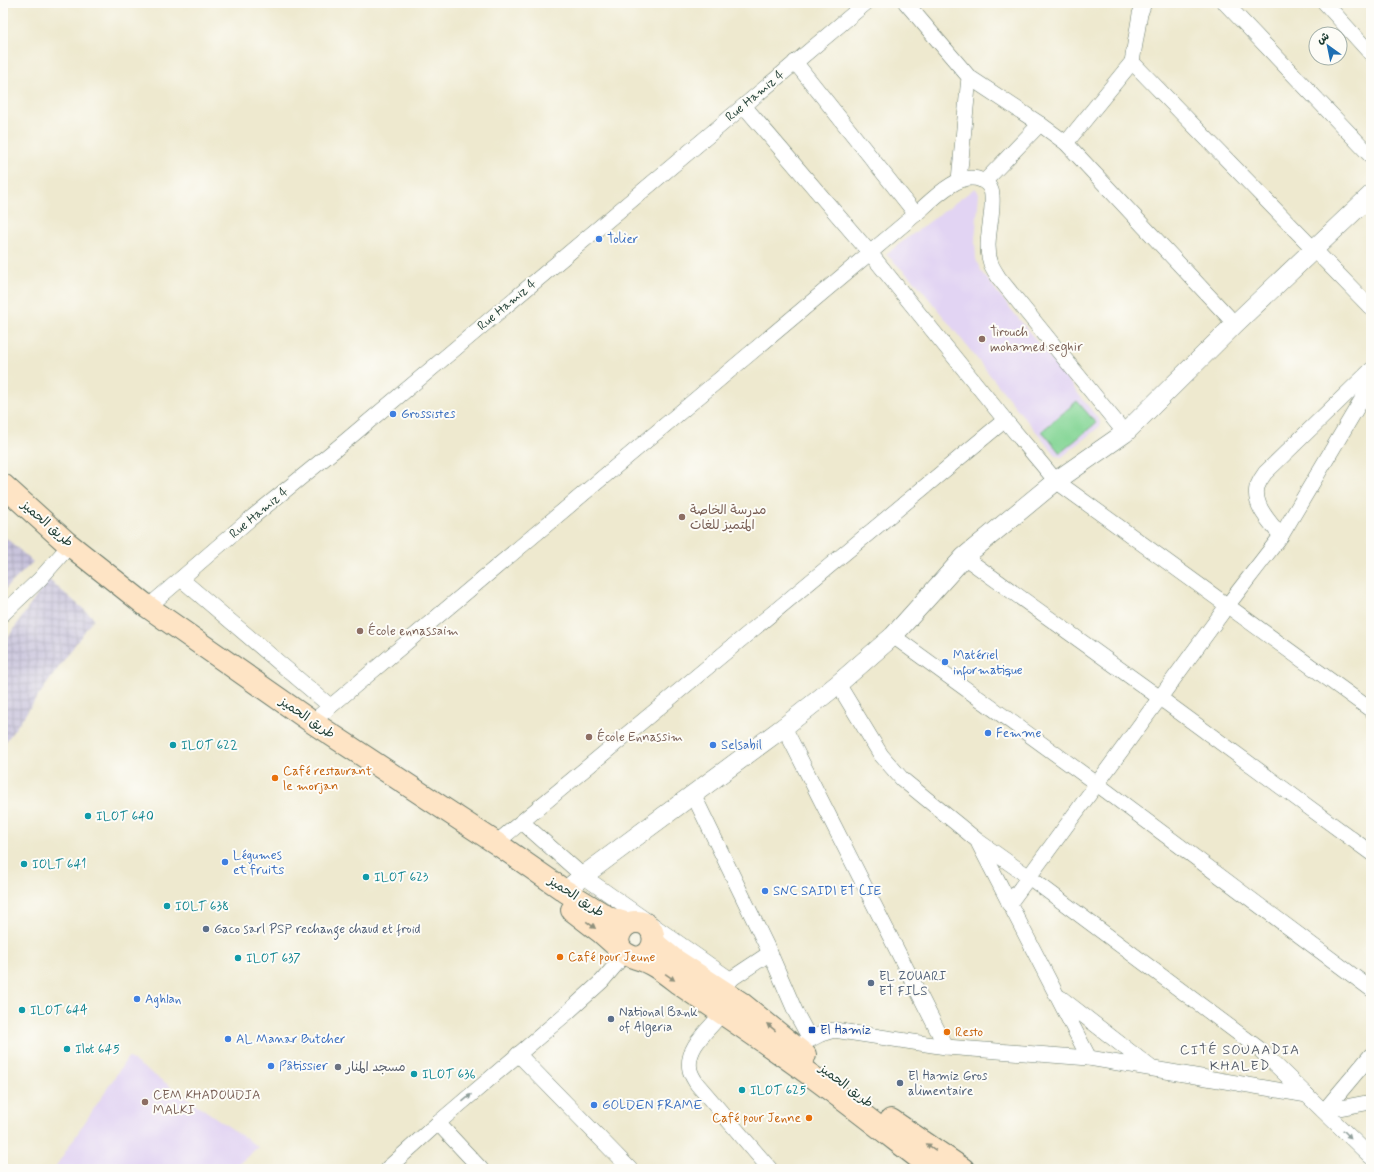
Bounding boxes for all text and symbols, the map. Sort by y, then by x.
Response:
north arrow [1308,26,1348,66]
text: ش [1314,29,1332,48]
street label: Rue Hamiz 4 [722,66,788,126]
place label: Tolier [607,231,639,248]
marker: Tolier [594,234,604,244]
street label: Rue Hamiz 4 [474,275,540,335]
place label: Tirouch mohamed seghir [990,324,1083,357]
marker: Tirouch mohamed seghir [977,334,987,344]
place label: Grossistes [401,406,456,423]
marker: Grossistes [388,409,398,419]
street label: Rue Hamiz 4 [226,483,292,543]
street label: طريق الحميز [17,496,77,551]
place label: مدرسة الخاصة المتميز للغات [690,502,767,534]
marker: مدرسة الخاصة المتميز للغات [677,512,687,522]
place label: École ennassaim [368,622,459,640]
marker: École ennassaim [355,626,365,636]
place label: Matériel informatique [953,647,1023,681]
marker: Matériel informatique [940,657,950,667]
street label: طريق الحميز [275,693,338,743]
place label: Femme [996,725,1041,742]
place label: École Ennassim [597,728,683,746]
marker: Femme [983,728,993,738]
marker: École Ennassim [584,732,594,742]
place label: ILOT 622 [181,737,238,754]
place label: Selsabil [721,737,762,754]
marker: ILOT 622 [168,740,178,750]
marker: Selsabil [708,740,718,750]
place label: Café restaurant le morjan [283,763,372,795]
marker: Café restaurant le morjan [270,773,280,783]
place label: ILOT 640 [96,808,154,825]
marker: ILOT 640 [83,811,93,821]
place label: Légumes et fruits [233,847,284,879]
place label: IOLT 641 [32,856,86,873]
marker: Légumes et fruits [220,857,230,867]
marker: IOLT 641 [19,859,29,869]
place label: ILOT 623 [374,869,429,886]
marker: ILOT 623 [361,872,371,882]
street label: طريق الحميز [544,872,607,921]
place label: SNC SAIDI ET CIE [773,883,882,900]
marker: SNC SAIDI ET CIE [760,886,770,896]
place label: IOLT 638 [175,898,229,915]
marker: IOLT 638 [162,901,172,911]
one-way arrow [585,920,596,929]
place label: Gaco sarl PSP rechange chaud et froid [214,921,421,940]
marker: Gaco sarl PSP rechange chaud et froid [201,924,211,934]
place label: Café pour Jeune [568,949,655,966]
place label: ILOT 637 [246,950,301,967]
marker: Café pour Jeune [555,952,565,962]
marker: ILOT 637 [233,953,243,963]
place label: EL ZOUARI ET FILS [879,968,947,1000]
one-way arrow [665,973,675,981]
marker: EL ZOUARI ET FILS [866,978,876,988]
place label: Aghlan [145,991,181,1008]
marker: Aghlan [132,994,142,1004]
place label: ILOT 644 [30,1002,88,1019]
place label: National Bank of Algeria [619,1004,698,1037]
marker: ILOT 644 [17,1005,27,1015]
marker: National Bank of Algeria [606,1014,616,1024]
place label: El Hamiz [820,1022,872,1039]
one-way arrow [766,1023,776,1031]
place label: Resto [955,1024,984,1041]
marker: El Hamiz [807,1025,817,1035]
marker: Resto [942,1027,952,1037]
place label: AL Manar Butcher [236,1031,346,1048]
marker: AL Manar Butcher [223,1034,233,1044]
place label: Ilot 645 [75,1041,120,1058]
district label: CITÉ SOUAADIA KHALED [1180,1041,1300,1075]
marker: Ilot 645 [62,1044,72,1054]
place label: Pâtissier [279,1058,329,1075]
place label: مسجد المنار [345,1059,406,1076]
street label: طريق الحميز [815,1059,877,1112]
marker: Pâtissier [266,1061,276,1071]
marker: مسجد المنار [333,1062,343,1072]
place label: ILOT 636 [422,1066,476,1083]
place label: El Hamiz Gros alimentaire [908,1068,988,1100]
marker: ILOT 636 [409,1069,419,1079]
marker: El Hamiz Gros alimentaire [895,1078,905,1088]
place label: ILOT 625 [750,1082,806,1099]
marker: ILOT 625 [737,1085,747,1095]
place label: CEM KHADOUDJA MALKI [153,1087,260,1119]
one-way arrow [462,1093,473,1102]
marker: CEM KHADOUDJA MALKI [140,1097,150,1107]
place label: GOLDEN FRAME [602,1097,702,1114]
marker: GOLDEN FRAME [589,1100,599,1110]
place label: Café pour Jenne [712,1110,801,1127]
marker: Café pour Jenne [804,1113,814,1123]
one-way arrow [1342,1129,1352,1139]
one-way arrow [926,1143,936,1151]

